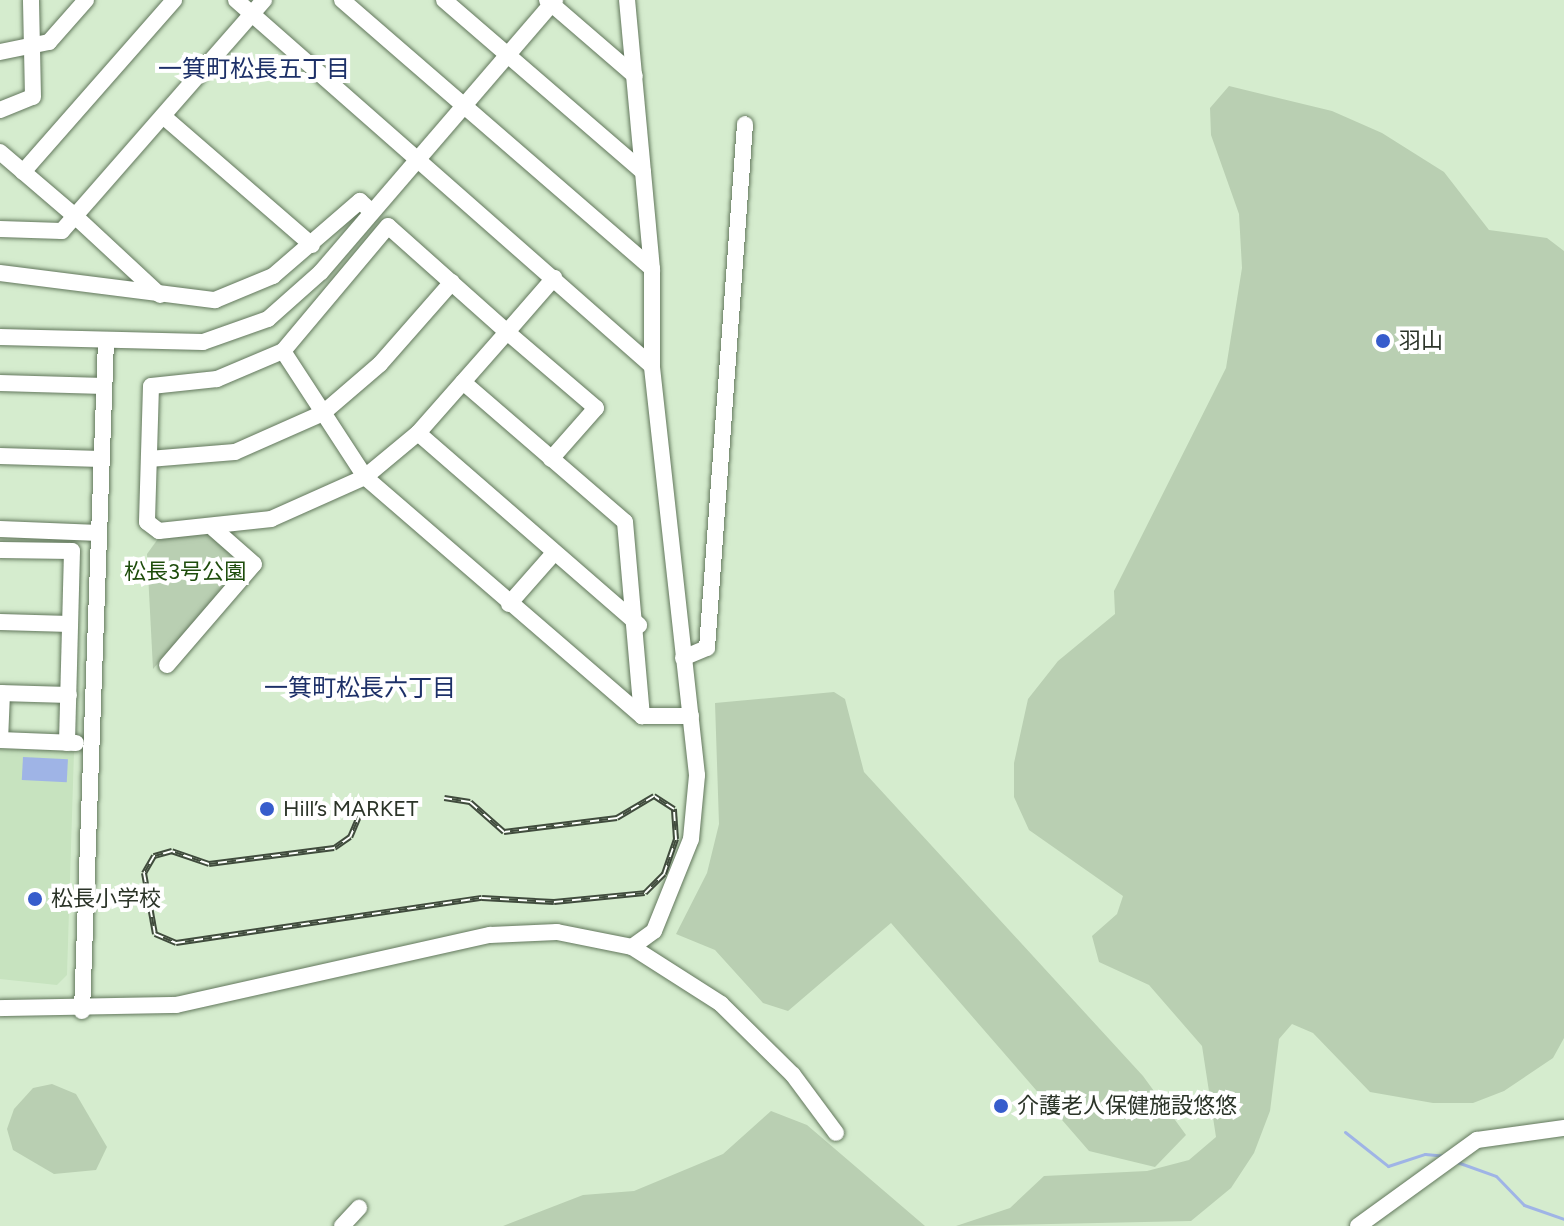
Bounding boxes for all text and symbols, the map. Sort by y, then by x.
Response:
district label: 一箕町松長五丁目 [158,55,350,83]
place label: 羽山 [1399,328,1443,354]
marker: 羽山 [1374,332,1392,350]
park label: 松長3号公園 [124,559,246,585]
district label: 一箕町松長六丁目 [264,674,456,702]
place label: Hill’s MARKET [283,796,418,822]
marker: Hill’s MARKET [258,800,276,818]
place label: 松長小学校 [51,886,161,912]
marker: 松長小学校 [26,890,44,908]
place label: 介護老人保健施設悠悠 [1017,1093,1237,1119]
marker: 介護老人保健施設悠悠 [992,1097,1010,1115]

